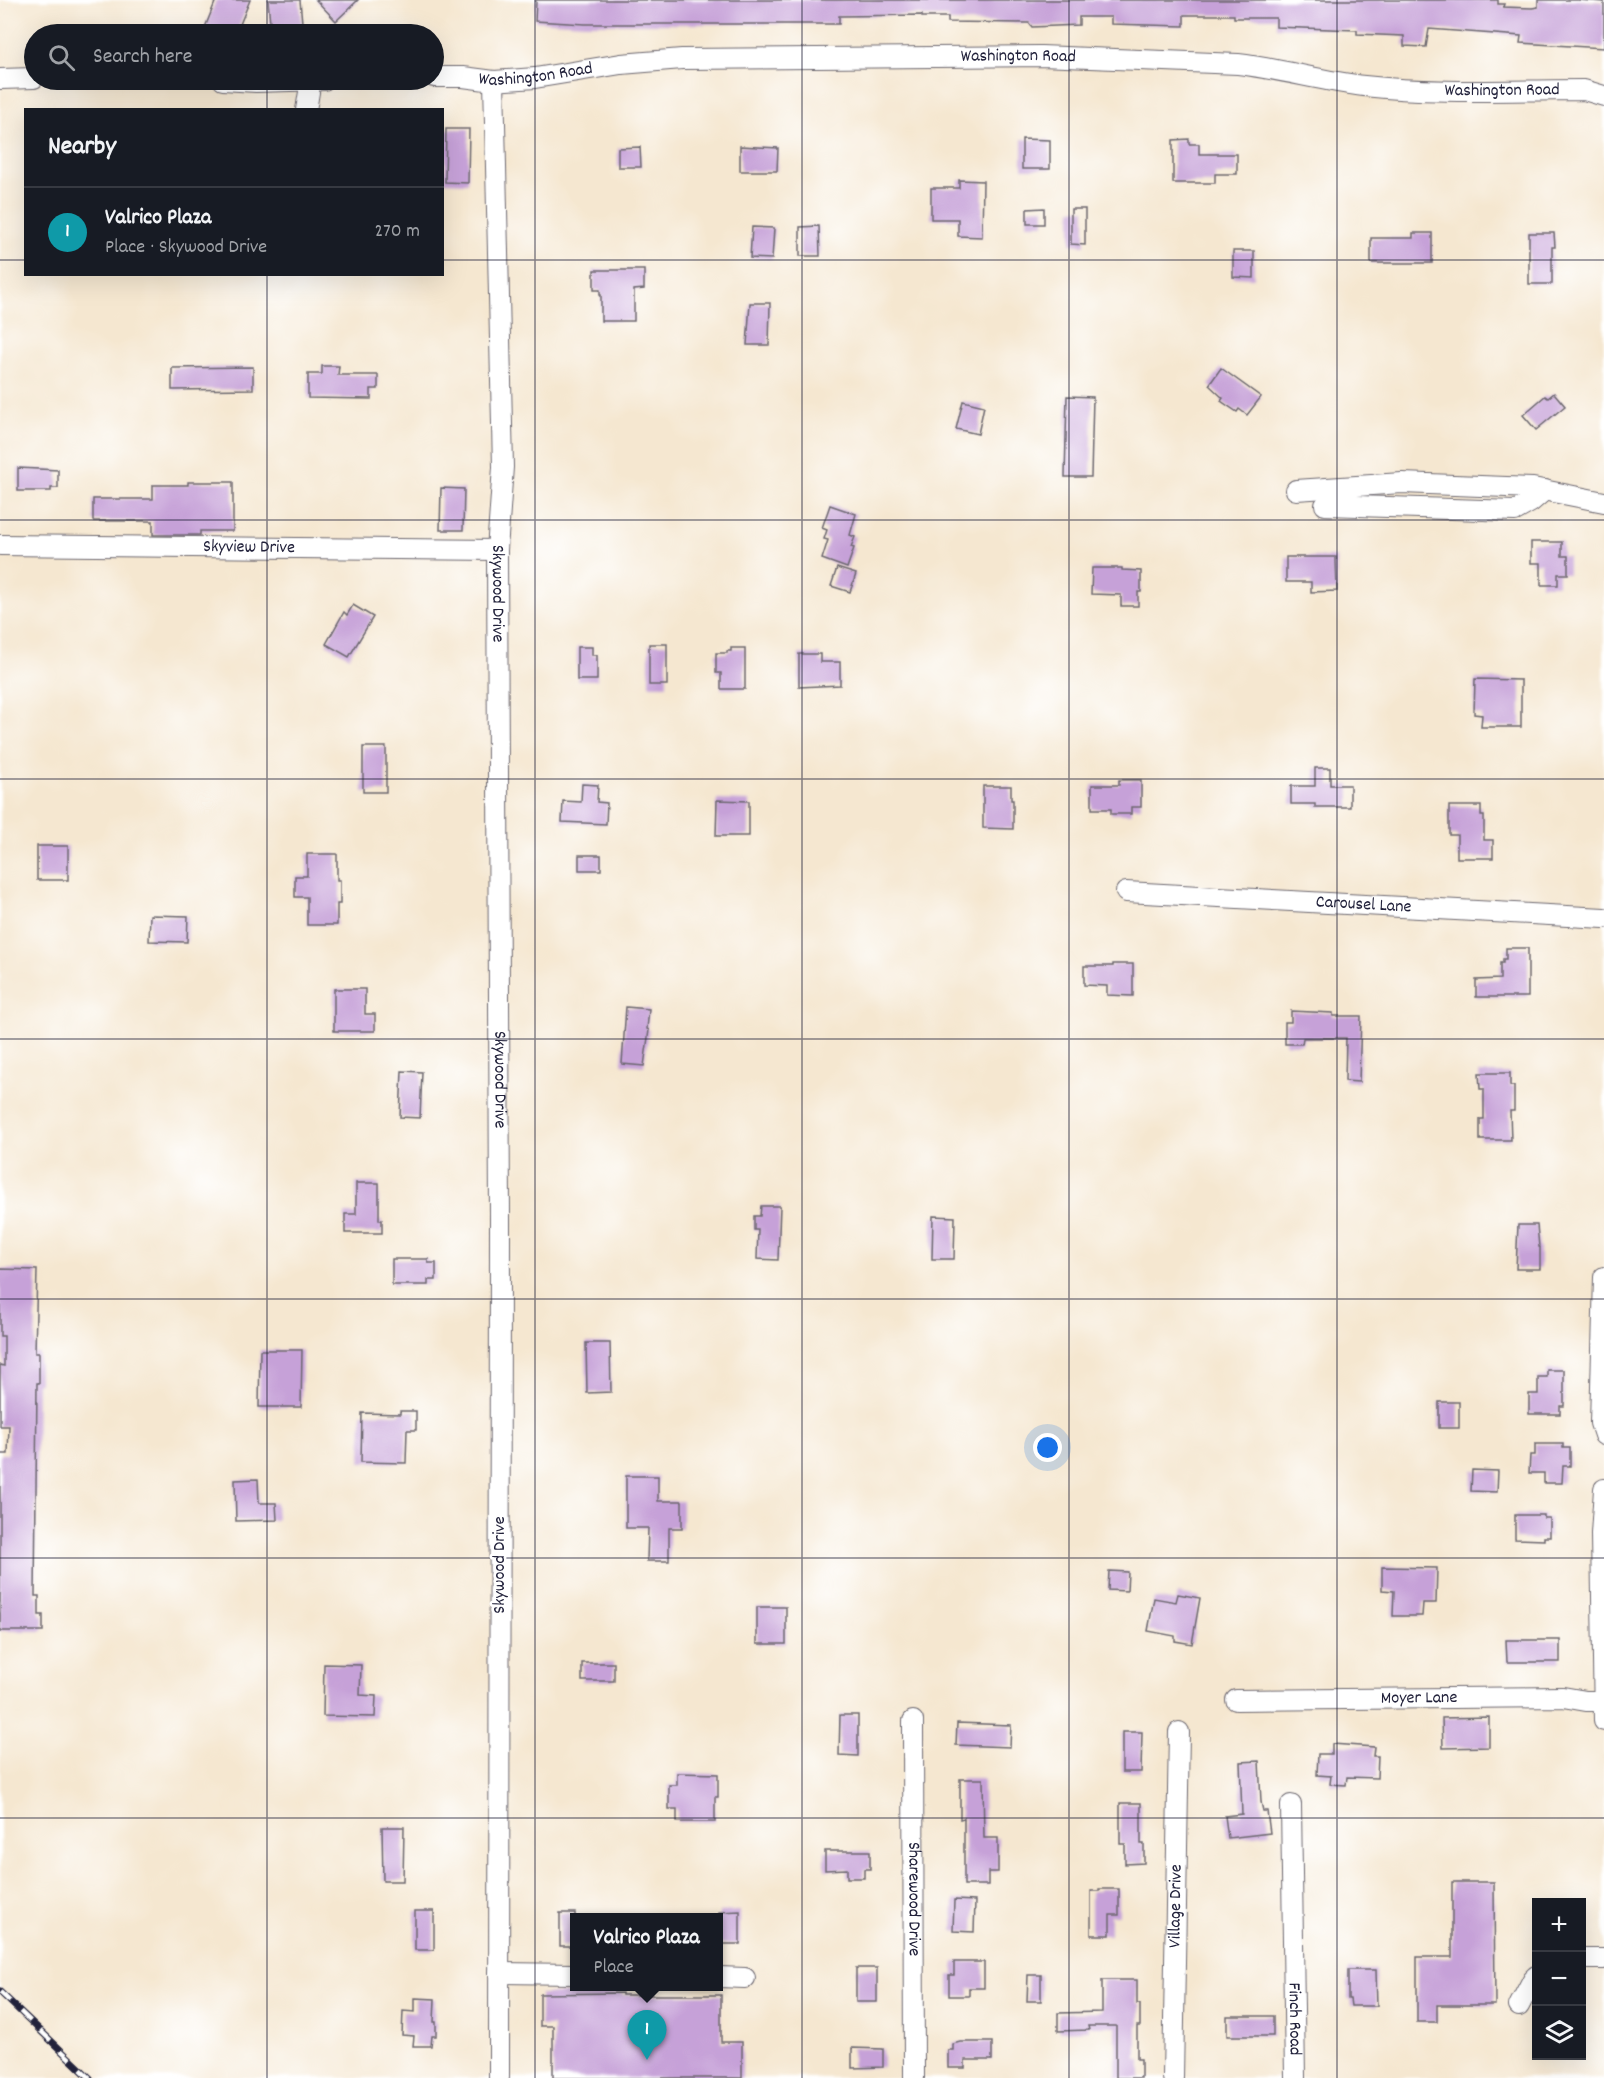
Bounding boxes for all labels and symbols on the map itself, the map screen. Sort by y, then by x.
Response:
street label: Washington Road [961,43,1076,70]
street label: Washington Road [477,56,594,94]
street label: Washington Road [1444,78,1560,104]
street label: Skyview Drive [203,535,295,560]
street label: Skywood Drive [484,544,510,643]
street label: Carousel Lane [1315,890,1412,920]
street label: Skywood Drive [487,1031,512,1129]
your location [1033,1433,1062,1462]
street label: Skywood Drive [488,1516,513,1614]
street label: Moyer Lane [1381,1685,1458,1711]
street label: Sharewood Drive [901,1842,926,1956]
street label: Village Drive [1163,1864,1189,1948]
street label: Finch Road [1281,1982,1307,2056]
pin: 1 [628,2010,666,2060]

